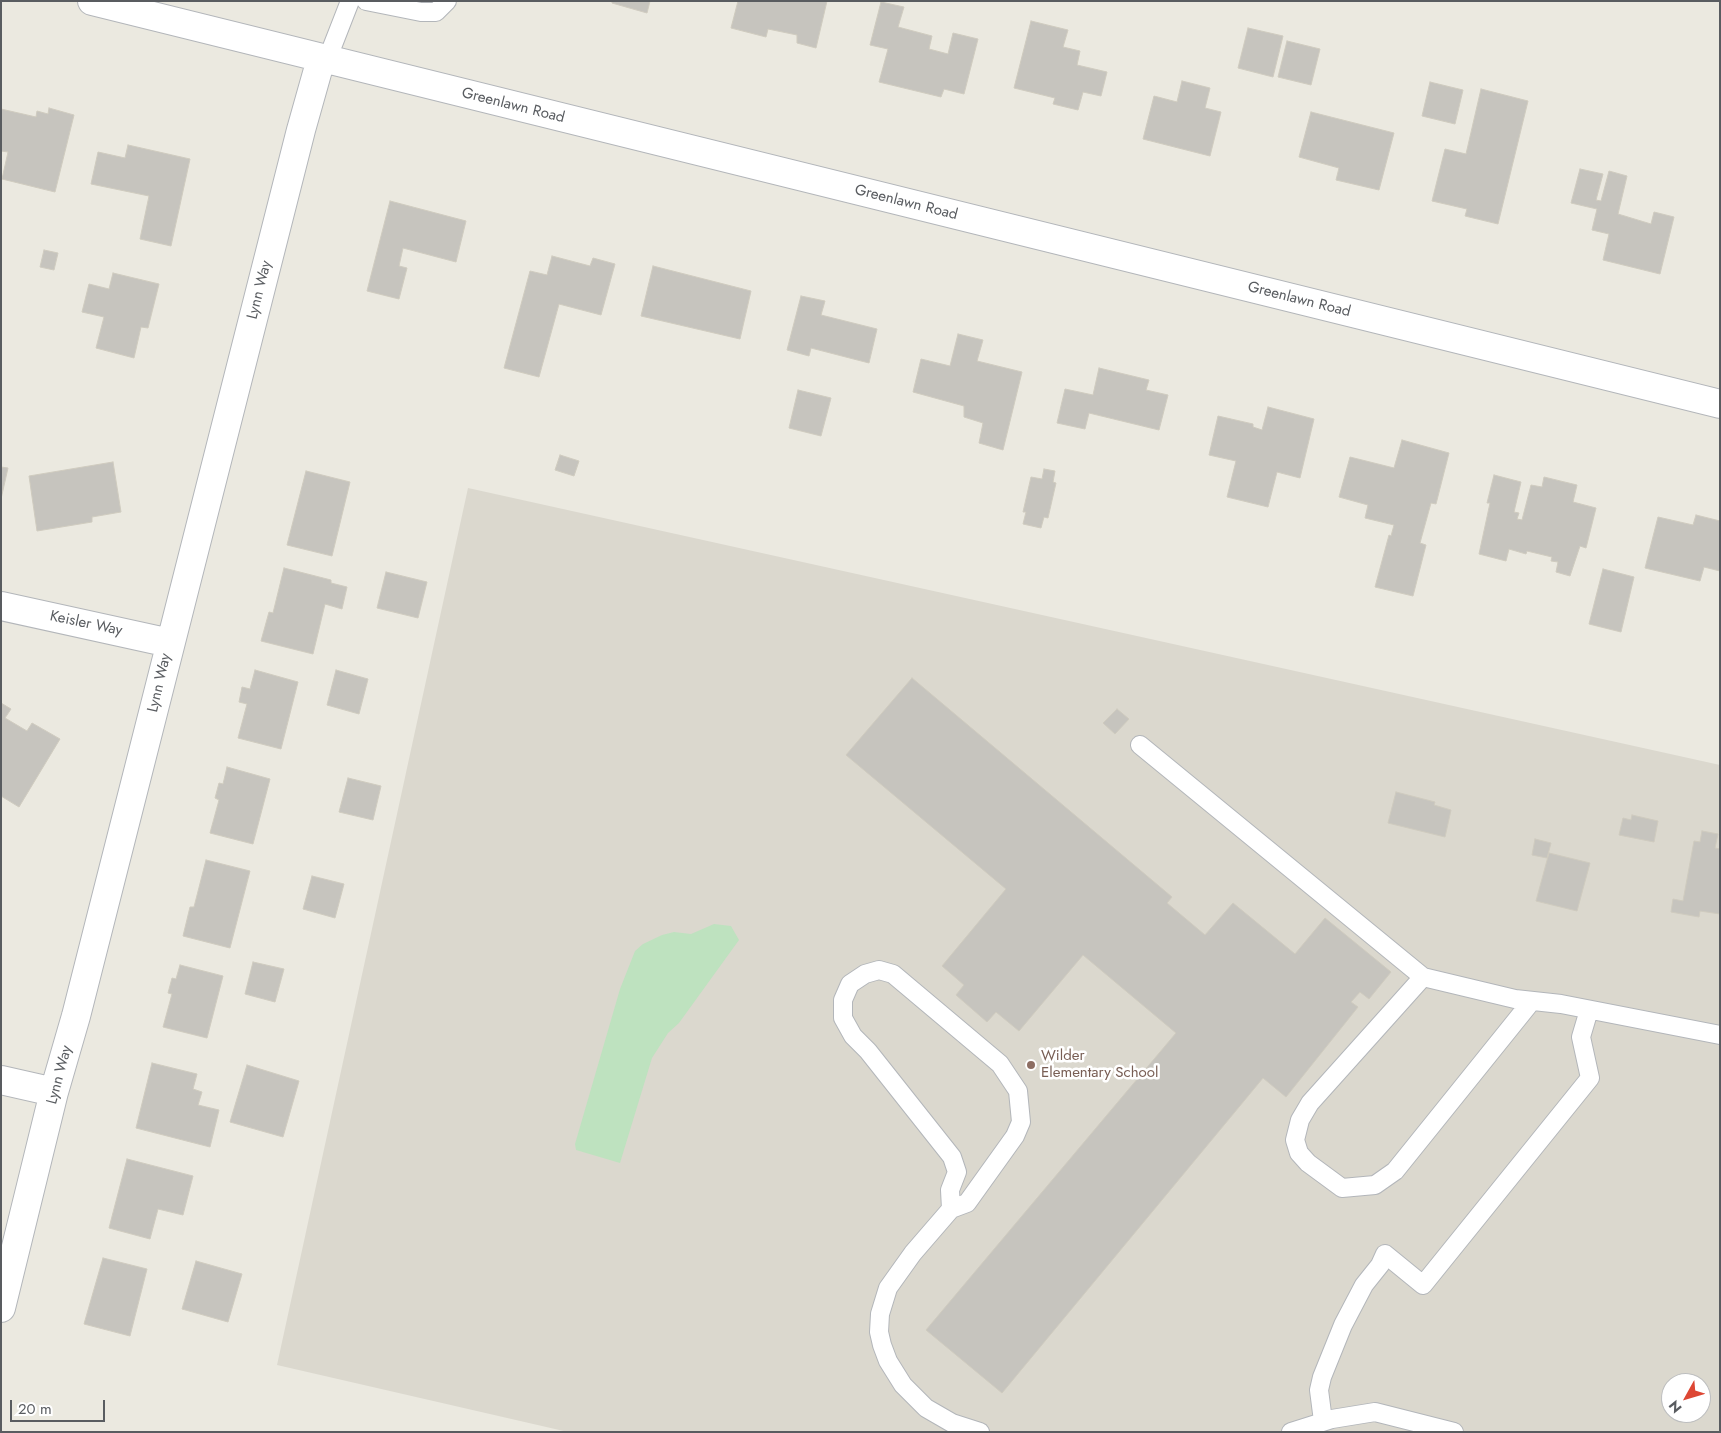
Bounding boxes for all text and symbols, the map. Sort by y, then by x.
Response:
street label: Greenlawn Road [460,85,566,127]
street label: Greenlawn Road [853,182,959,224]
street label: Lynn Way [244,259,276,321]
street label: Greenlawn Road [1246,279,1352,321]
street label: Keisler Way [48,608,124,640]
street label: Lynn Way [144,652,176,714]
street label: Lynn Way [44,1044,76,1106]
place label: Wilder Elementary School [1041,1047,1158,1082]
marker: Wilder Elementary School [1025,1059,1037,1071]
north arrow [1661,1373,1711,1423]
scale bar [12,1390,108,1422]
text: N [1664,1396,1686,1417]
text: 20 m [18,1398,52,1420]

